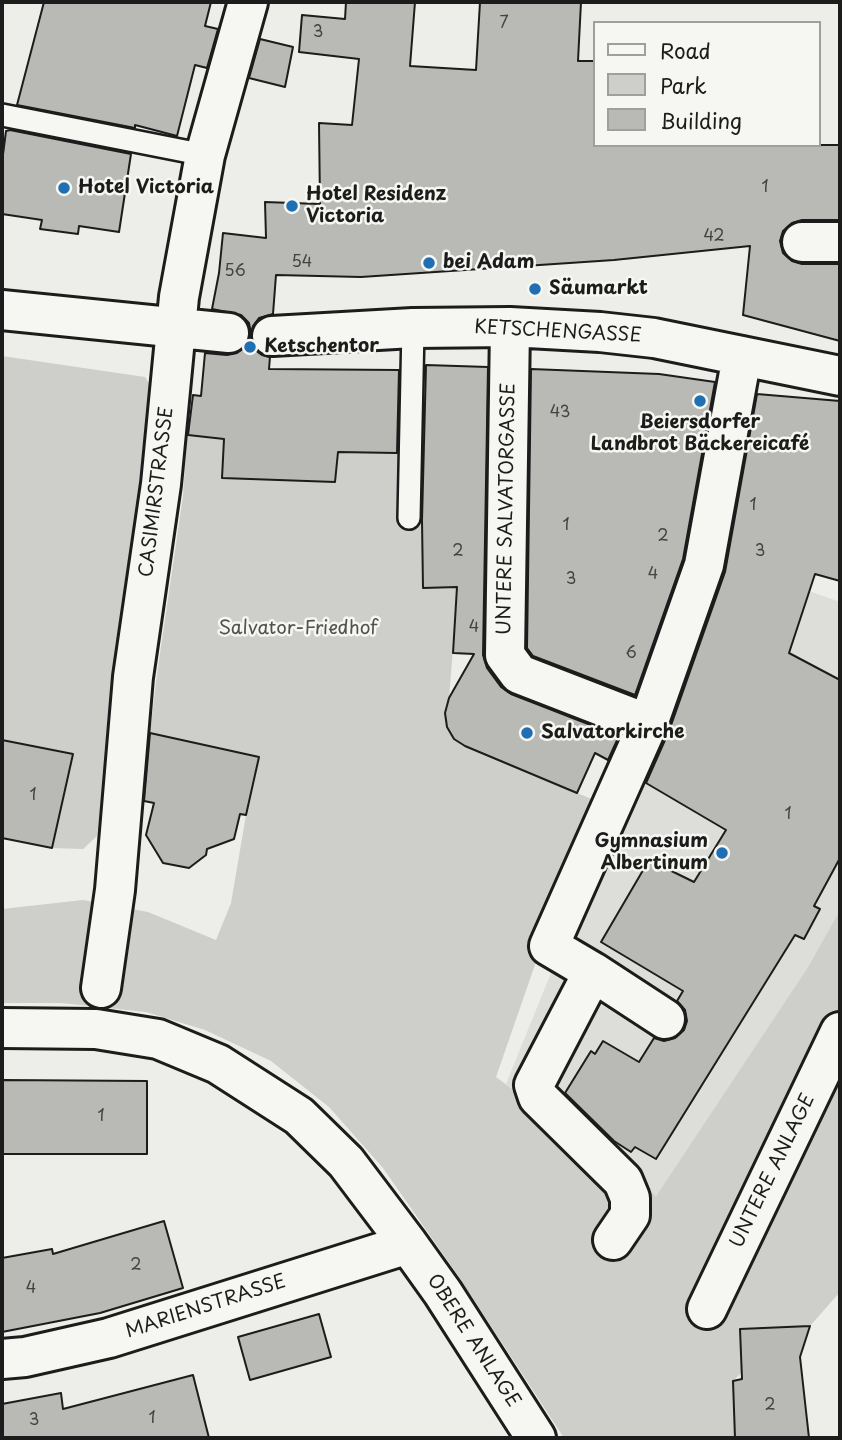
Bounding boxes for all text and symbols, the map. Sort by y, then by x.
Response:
house number: 7 [499,14,509,34]
legend [594,21,821,147]
house number: 3 [313,23,323,43]
text: Road [660,34,711,66]
text: Park [660,69,707,101]
text: Building [660,104,742,136]
place label: Hotel Victoria [78,177,214,199]
house number: 1 [761,178,769,198]
marker: Hotel Victoria [56,180,72,196]
place label: Hotel Residenz Victoria [306,184,446,228]
marker: Hotel Residenz Victoria [284,198,300,214]
house number: 42 [703,227,725,247]
place label: bei Adam [443,252,534,274]
house number: 54 [292,253,312,273]
marker: bei Adam [421,255,437,271]
house number: 56 [224,262,246,282]
place label: Säumarkt [549,278,648,300]
marker: Säumarkt [527,281,543,297]
street label: KETSCHENGASSE [474,316,642,348]
place label: Ketschentor [264,336,379,358]
marker: Ketschentor [242,339,258,355]
street label: UNTERE SALVATORGASSE [493,383,521,635]
marker: Beiersdorfer Landbrot Bäckereicafé [692,393,708,409]
house number: 43 [550,403,570,423]
street label: CASIMIRSTRASSE [135,405,179,579]
place label: Beiersdorfer Landbrot Bäckereicafé [591,412,809,456]
house number: 1 [749,496,757,516]
house number: 1 [562,516,570,536]
house number: 2 [657,527,669,547]
house number: 2 [452,542,464,562]
house number: 3 [755,542,765,562]
house number: 4 [648,565,658,585]
house number: 3 [566,570,576,590]
park label: Salvator-Friedhof [218,618,378,640]
house number: 4 [469,618,479,638]
house number: 6 [625,644,637,664]
place label: Salvatorkirche [541,722,685,744]
marker: Salvatorkirche [519,725,535,741]
house number: 1 [29,786,37,806]
house number: 1 [784,805,792,825]
place label: Gymnasium Albertinum [594,831,708,875]
marker: Gymnasium Albertinum [714,845,730,861]
street label: UNTERE ANLAGE [726,1090,820,1252]
house number: 1 [97,1107,105,1127]
house number: 2 [130,1256,142,1276]
street label: MARIENSTRASSE [123,1270,289,1344]
street label: OBERE ANLAGE [421,1270,525,1412]
house number: 4 [26,1279,36,1299]
house number: 2 [764,1396,776,1416]
house number: 1 [148,1409,156,1429]
house number: 3 [29,1411,39,1431]

